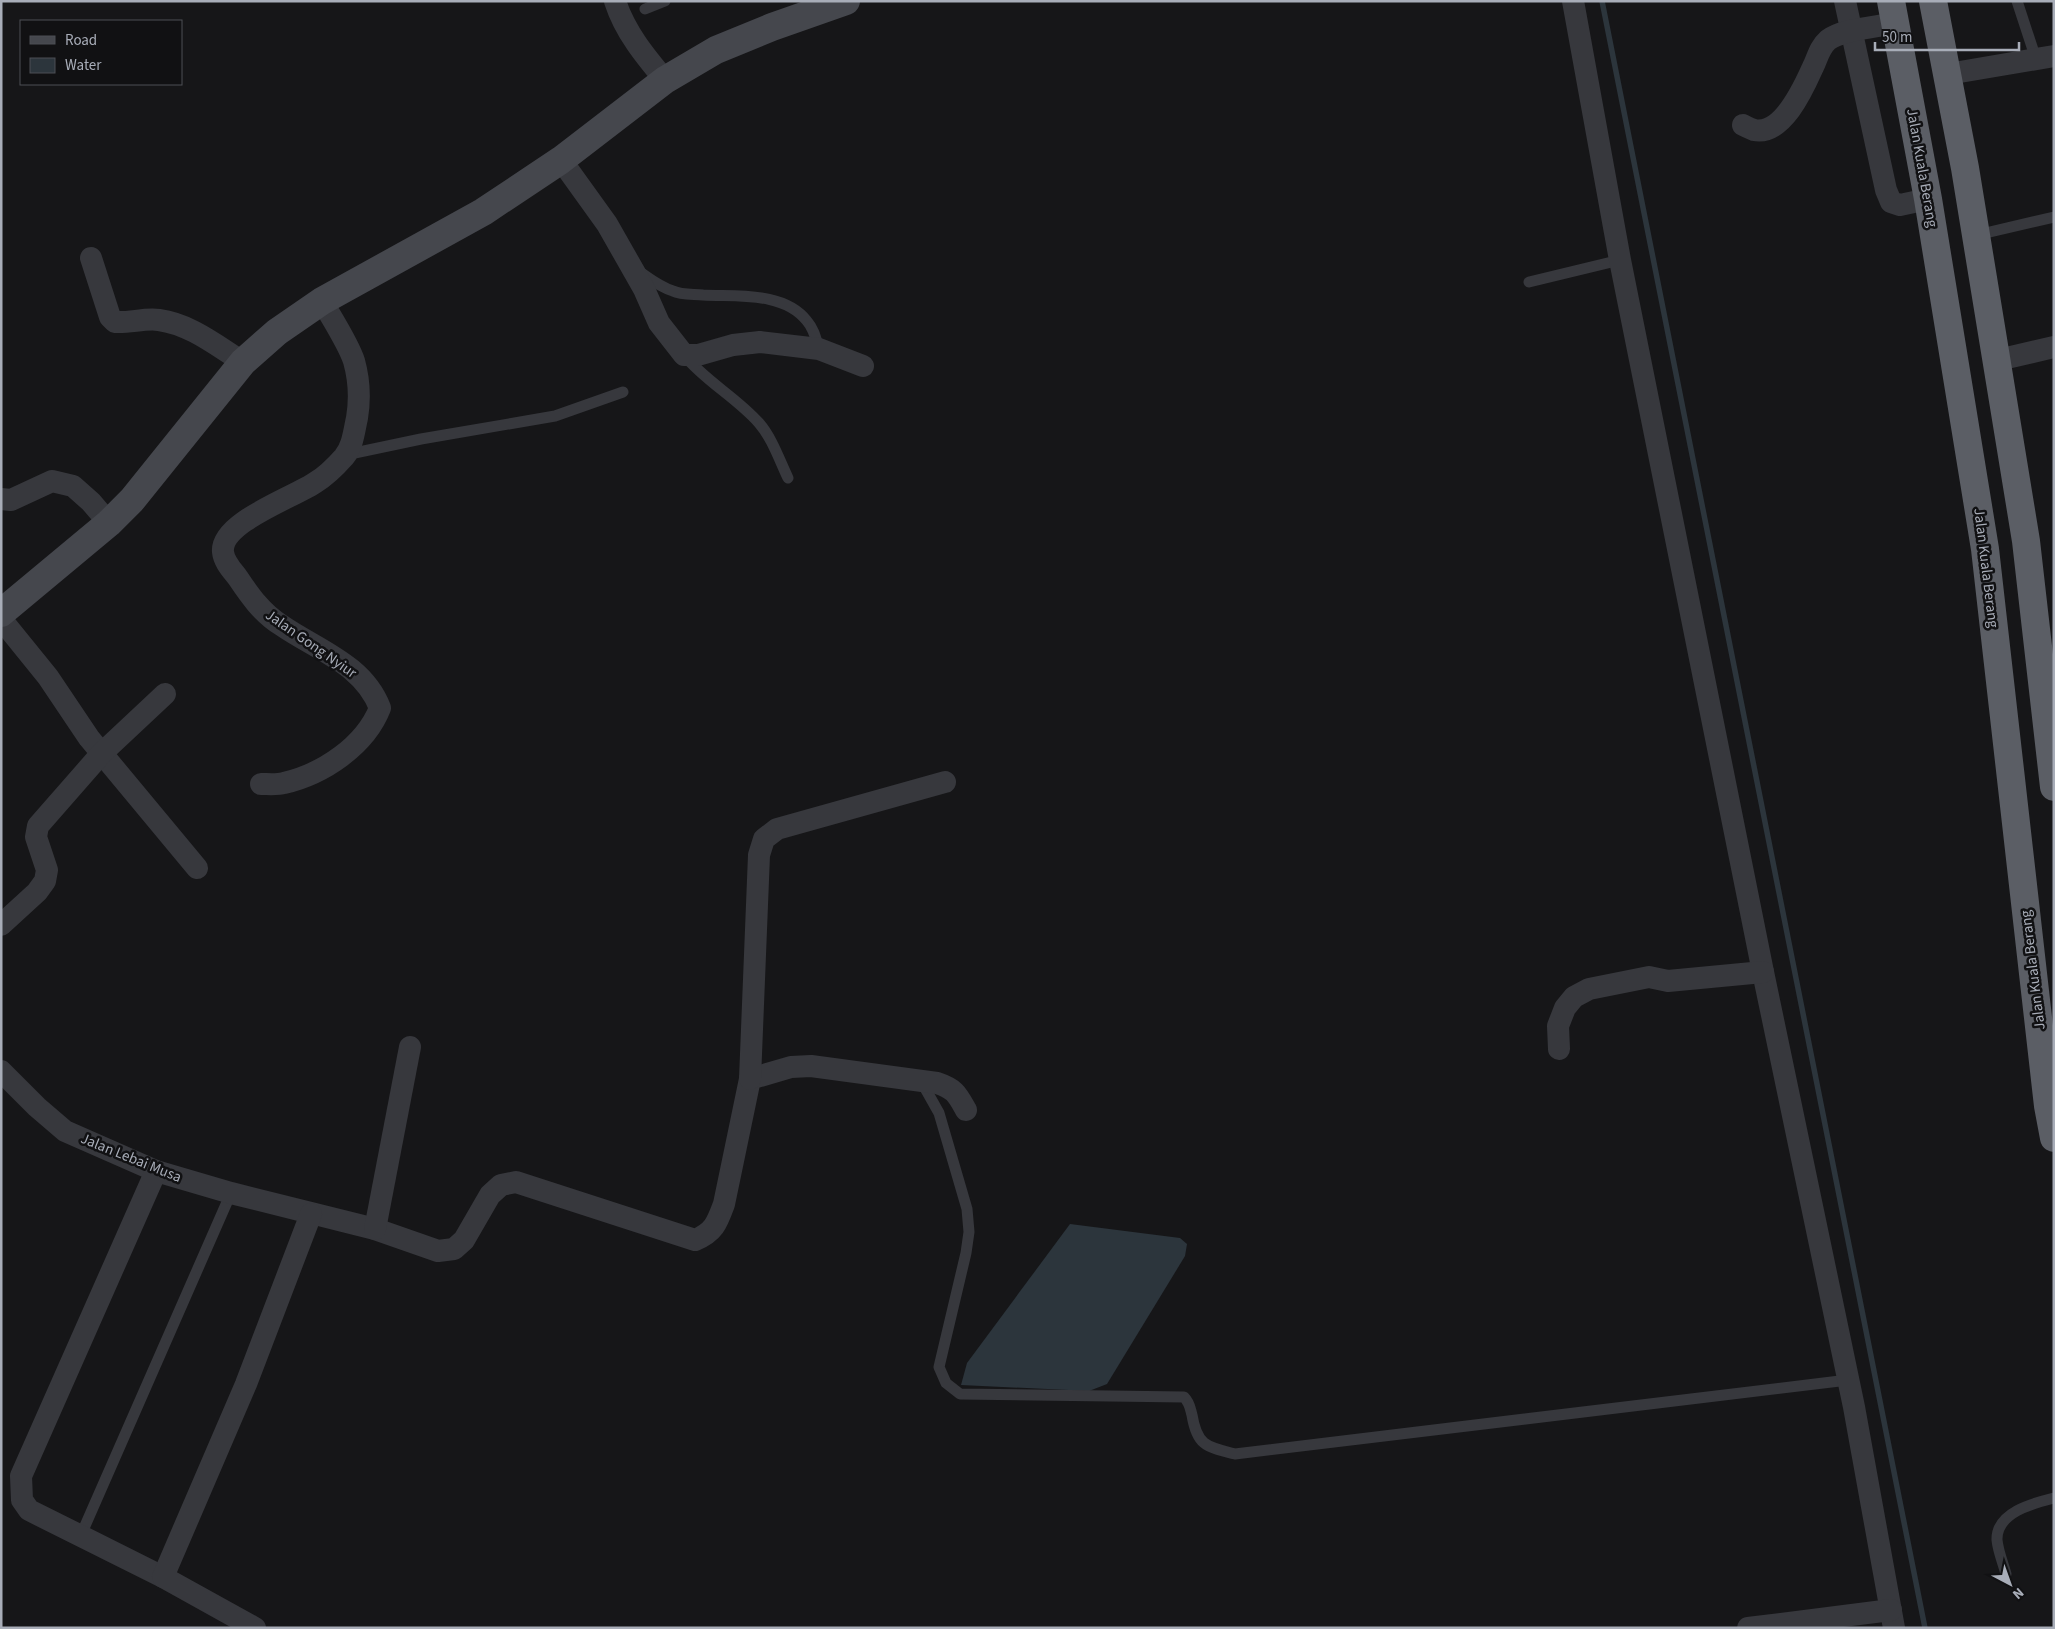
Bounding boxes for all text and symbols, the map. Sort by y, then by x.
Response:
legend [20,20,182,85]
scale bar [1875,20,2019,52]
text: 50 m [1882,27,1912,48]
text: Road [65,30,97,51]
text: Water [65,55,102,76]
street label: Jalan Kuala Berang [1901,107,1943,230]
street label: Jalan Kuala Berang [1968,507,2004,629]
street label: Jalan Gong Nyiur [261,605,362,684]
street label: Jalan Kuala Berang [2015,909,2051,1031]
street label: Jalan Lebai Musa [77,1128,185,1188]
north arrow [1985,1559,2035,1609]
text: N [2008,1582,2028,1604]

